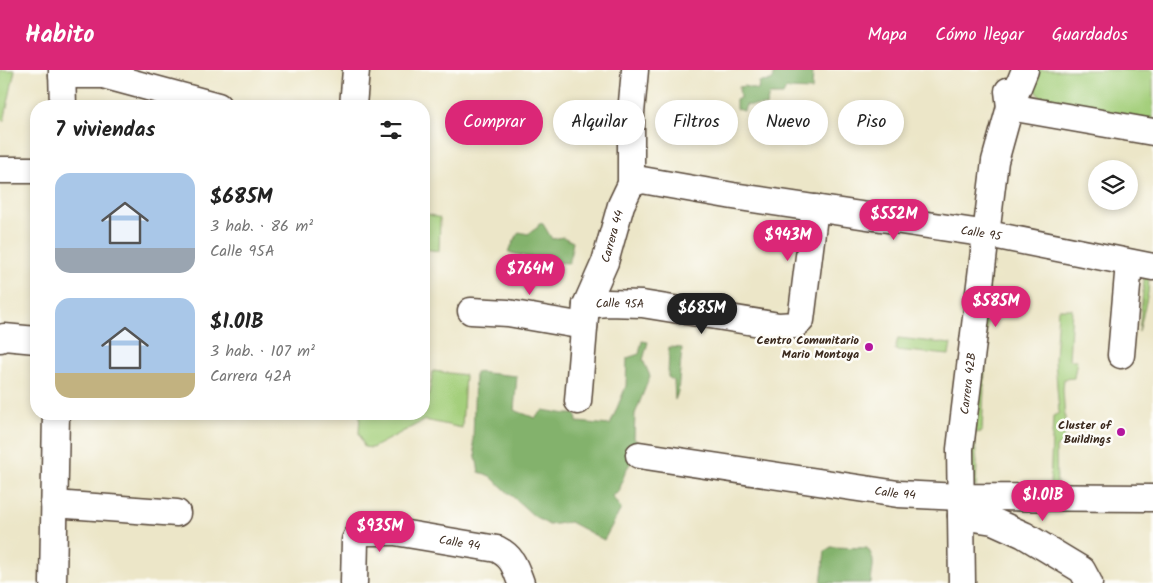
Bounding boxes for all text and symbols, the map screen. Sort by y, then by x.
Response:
text: Habito [25,16,94,55]
text: Mapa [868,21,907,50]
text: Cómo llegar [935,21,1024,50]
text: Guardados [1052,21,1128,50]
chip: Comprar [445,100,543,145]
chip: Alquilar [553,100,645,145]
chip: Filtros [655,100,738,145]
chip: Nuevo [748,100,828,145]
chip: Piso [838,100,904,145]
text: 7 viviendas [55,114,155,147]
icon: filters [377,116,405,144]
map controls [1088,160,1138,210]
button: layers [1088,160,1138,210]
text: $685M [210,181,273,214]
icon: home [95,193,155,253]
pin: $552M [859,198,929,241]
text: $552M [870,202,918,227]
street label: Carrera 44 [596,207,629,265]
text: 3 hab. · 86 m² [210,214,313,239]
pin: $943M [753,220,823,262]
street label: Calle 95 [959,221,1005,246]
text: $943M [764,223,812,248]
text: Calle 95A [210,239,275,264]
pin: $764M [495,254,565,296]
text: $764M [507,257,553,282]
pin: $585M [961,286,1031,328]
text: $585M [972,289,1020,314]
pin: $685M [667,292,737,335]
street label: Calle 95A [595,293,644,314]
text: $685M [678,296,726,321]
text: $1.01B [210,306,264,339]
icon: home [95,318,155,378]
place label: Centro Comunitario Mario Montoya [756,331,860,364]
text: 3 hab. · 107 m² [210,339,315,364]
marker: Centro Comunitario Mario Montoya [863,341,875,353]
street label: Carrera 42B [955,352,981,415]
text: Carrera 42A [210,364,292,389]
place label: Cluster of Buildings [1058,416,1113,449]
marker: Cluster of Buildings [1115,426,1127,438]
pin: $1.01B [1002,480,1084,522]
street label: Calle 94 [873,481,917,504]
text: $1.01B [1022,483,1064,508]
pin: $935M [345,510,415,553]
text: $935M [357,514,403,539]
street label: Calle 94 [438,530,482,556]

